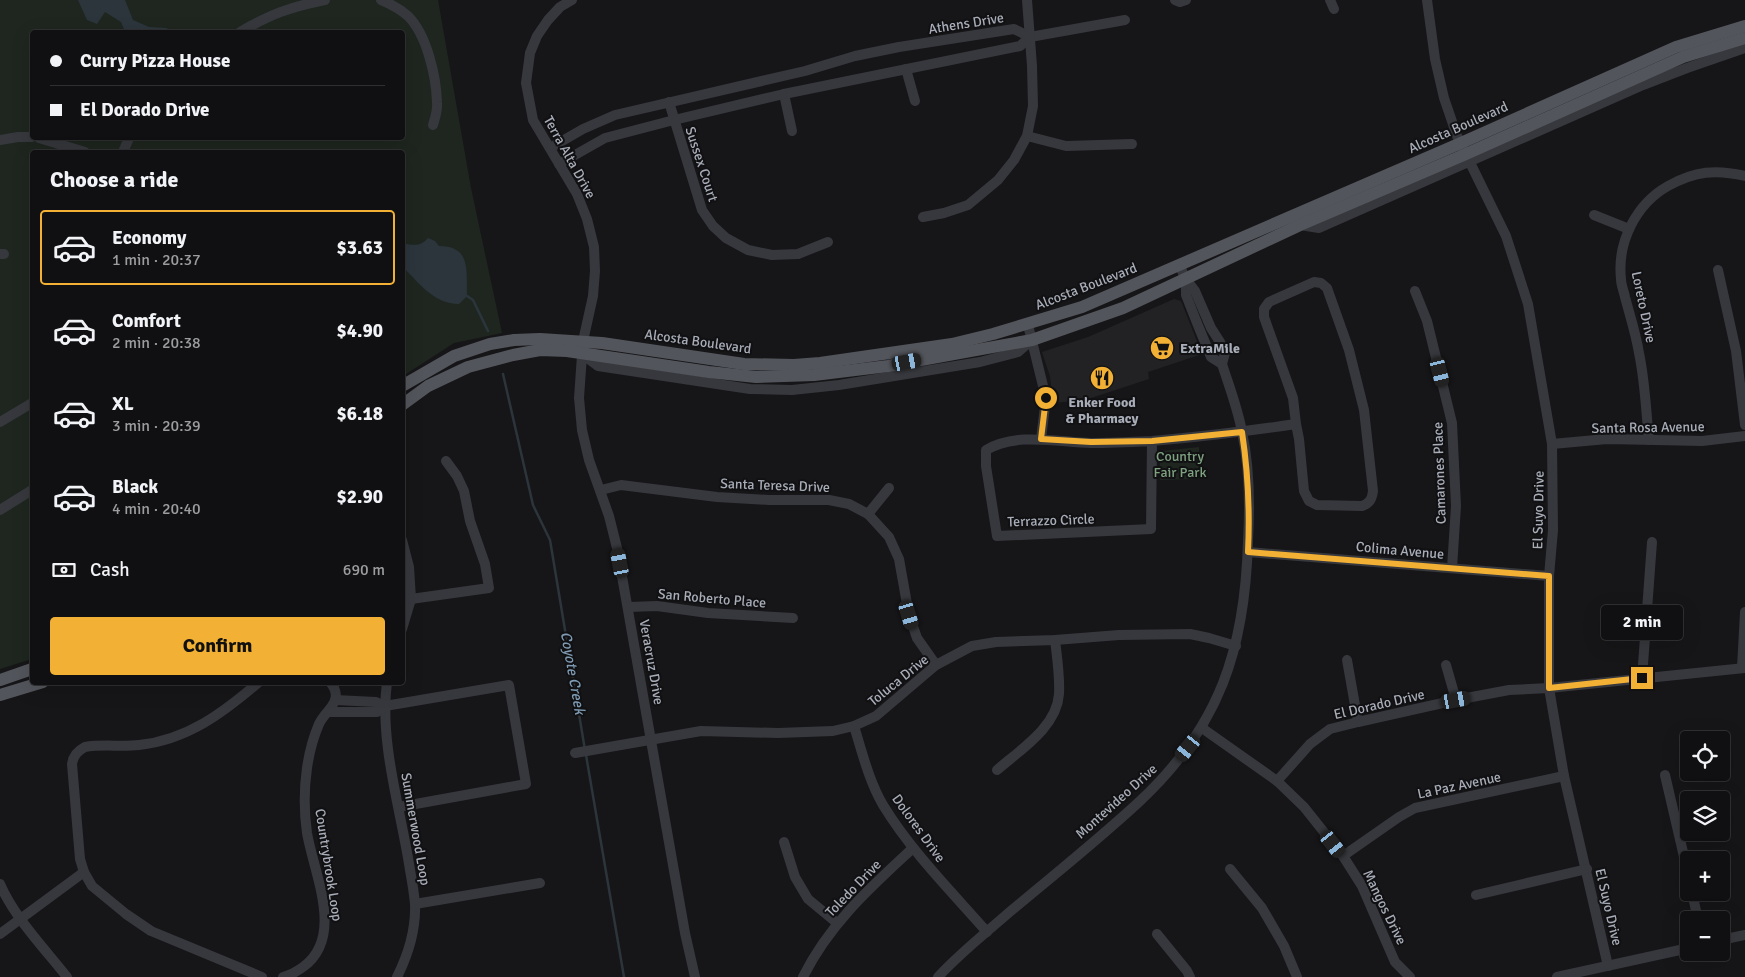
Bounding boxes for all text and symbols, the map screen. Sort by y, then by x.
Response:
street label: Athens Drive [927,9,1005,38]
text: Curry Pizza House [80,49,230,73]
text: El Dorado Drive [80,98,209,122]
street label: Alcosta Boulevard [1406,98,1511,157]
street label: Terra Alta Drive [540,113,599,202]
street label: Sussex Court [681,125,722,204]
text: Choose a ride [50,166,178,193]
icon: car [52,225,97,270]
text: Economy [112,226,186,250]
text: $3.63 [337,236,383,260]
text: 1 min · 20:37 [112,250,201,270]
street label: Alcosta Boulevard [1033,259,1139,314]
street label: Loreto Drive [1628,270,1659,344]
icon: car [52,308,97,353]
text: Comfort [112,309,181,333]
text: $4.90 [337,319,383,343]
street label: Alcosta Boulevard [644,326,752,357]
text: 2 min · 20:38 [112,333,201,353]
supermarket icon: ExtraMile [1149,335,1175,361]
place label: ExtraMile [1180,340,1240,357]
car [890,352,923,372]
car [1429,356,1450,388]
restaurant icon: Enker Food & Pharmacy [1089,365,1115,391]
route start [1035,387,1057,409]
icon: car [52,391,97,436]
text: XL [112,392,134,416]
place label: Enker Food & Pharmacy [1066,394,1138,427]
text: $6.18 [337,402,383,426]
text: 3 min · 20:39 [112,416,201,436]
street label: Santa Rosa Avenue [1591,418,1705,437]
street label: Camarones Place [1429,422,1450,524]
park label: Country Fair Park [1154,448,1206,481]
street label: El Suyo Drive [1529,471,1548,549]
icon: car [52,474,97,519]
text: Black [112,475,158,499]
street label: Santa Teresa Drive [720,475,830,496]
text: $2.90 [337,485,383,509]
text: 4 min · 20:40 [112,499,201,519]
street label: Terrazzo Circle [1007,510,1095,531]
street label: Colima Avenue [1355,538,1445,563]
car [609,547,630,579]
icon: cash [50,556,78,584]
text: Cash [90,558,130,582]
text: 690 m [343,560,385,580]
street label: San Roberto Place [657,585,767,612]
car [897,598,920,632]
callout: 2 min [1601,606,1683,640]
text: 2 min [1623,612,1661,632]
button: Confirm [50,617,385,675]
street label: Veracruz Drive [636,618,667,706]
water label: Coyote Creek [557,630,589,717]
street label: Toluca Drive [865,651,932,710]
route end [1631,667,1653,689]
street label: El Dorado Drive [1332,686,1426,723]
car [1439,690,1472,710]
map controls [1680,731,1730,961]
button: locate [1680,731,1730,781]
car [1172,732,1203,764]
street label: Montevideo Drive [1072,760,1161,842]
street label: La Paz Avenue [1416,768,1503,803]
street label: Summerwood Loop [397,771,434,887]
street label: Dolores Drive [888,791,949,866]
button: layers [1680,791,1730,841]
street label: Countrybrook Loop [311,808,346,923]
car [1317,828,1348,860]
button: + [1680,851,1730,901]
street label: Toledo Drive [822,856,885,921]
street label: Mangos Drive [1359,867,1410,947]
street label: El Suyo Drive [1591,867,1626,947]
button: − [1680,911,1730,961]

